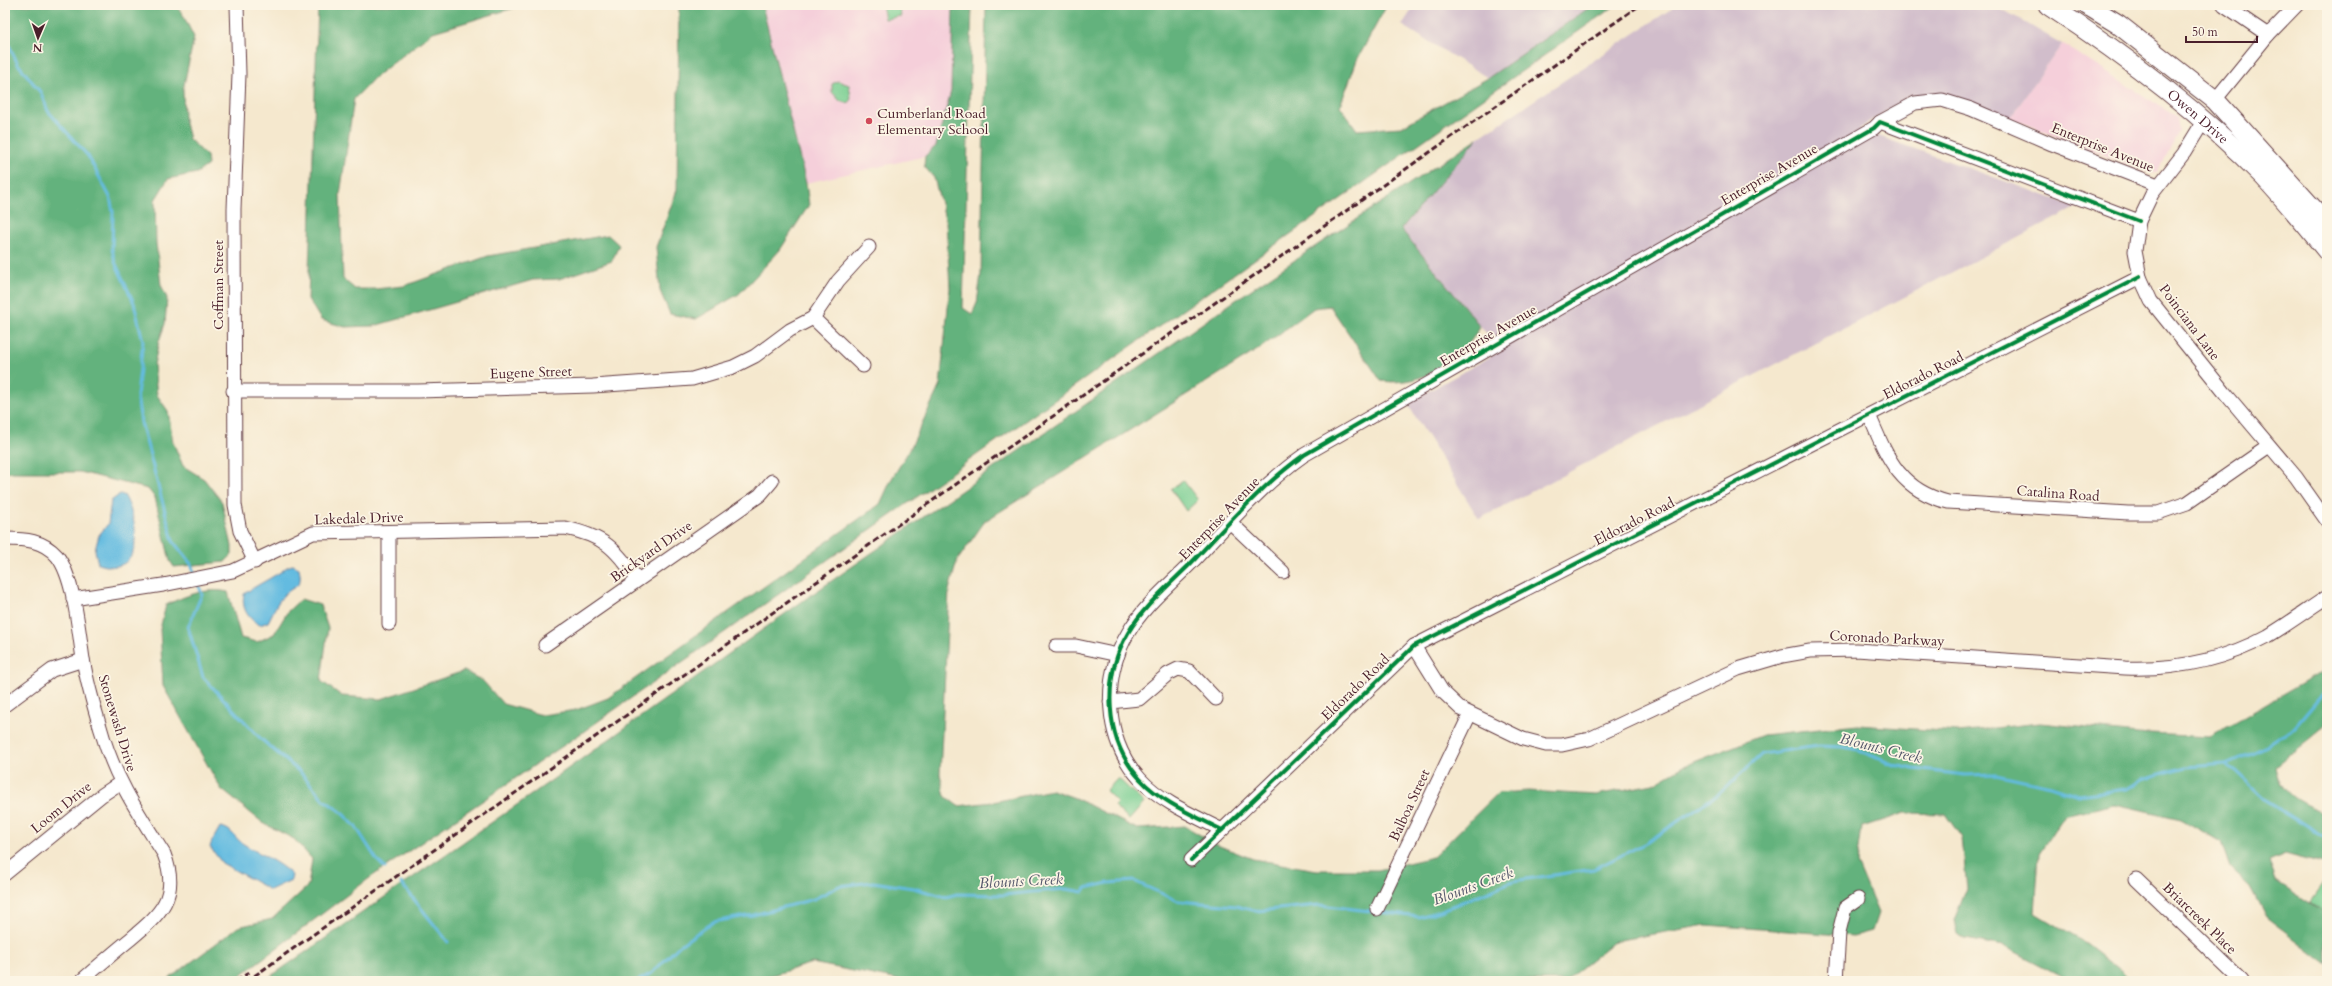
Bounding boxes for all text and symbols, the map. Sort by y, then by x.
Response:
north arrow [18,18,58,58]
scale bar [2186,18,2257,44]
text: 50 m [2192,24,2219,40]
text: N [32,40,43,55]
street label: Owen Drive [2163,85,2233,148]
place label: Cumberland Road Elementary School [877,104,989,139]
marker: Cumberland Road Elementary School [864,116,874,126]
street label: Enterprise Avenue [2049,118,2157,177]
street label: Enterprise Avenue [1717,139,1821,210]
street label: Coffman Street [209,239,228,330]
street label: Poinciana Lane [2155,280,2224,364]
street label: Enterprise Avenue [1436,300,1540,371]
street label: Eldorado Road [1880,347,1967,404]
street label: Eugene Street [490,362,573,383]
street label: Enterprise Avenue [1175,472,1264,564]
street label: Catalina Road [2016,481,2101,506]
street label: Eldorado Road [1591,493,1678,550]
street label: Lakedale Drive [314,507,404,530]
street label: Brickyard Drive [606,516,696,587]
street label: Coronado Parkway [1829,626,1946,651]
street label: Eldorado Road [1317,650,1394,725]
street label: Stonewash Drive [94,672,141,774]
water label: Blounts Creek [1838,728,1925,768]
street label: Balboa Street [1384,765,1435,844]
street label: Loom Drive [27,777,96,838]
water label: Blounts Creek [1430,862,1516,910]
water label: Blounts Creek [979,869,1064,893]
street label: Briarcreek Place [2159,878,2241,958]

